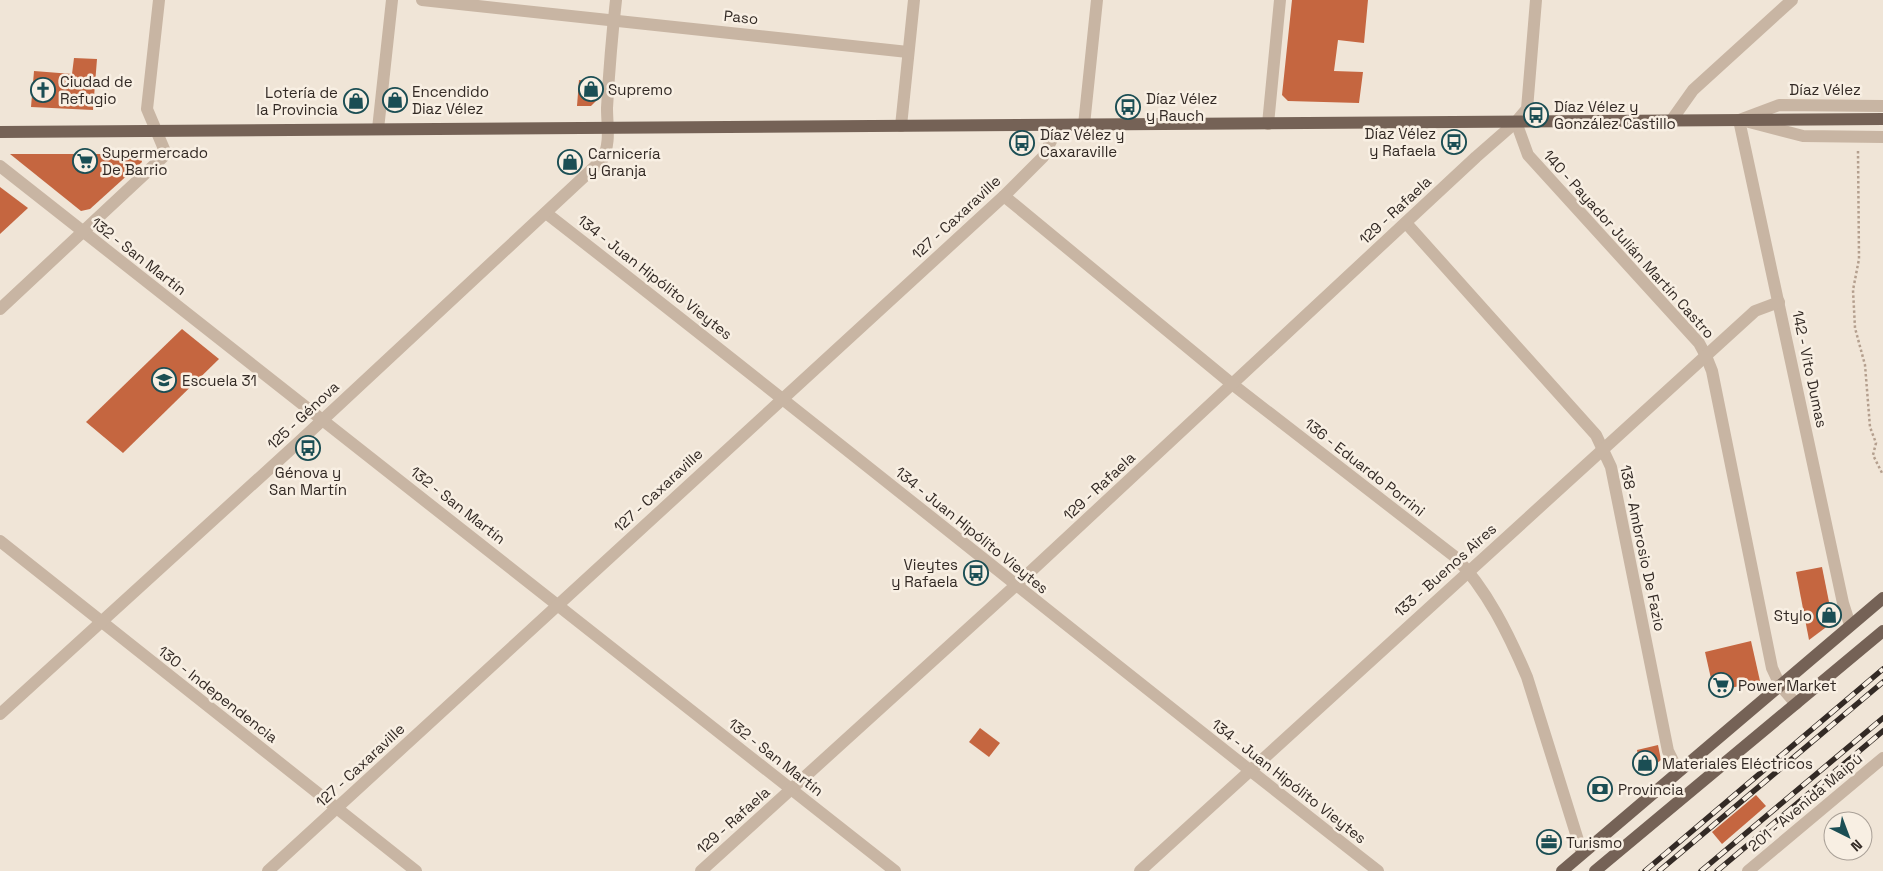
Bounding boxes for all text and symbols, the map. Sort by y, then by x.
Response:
street label: Paso [723,6,759,28]
place label: Ciudad de Refugio [60,72,133,108]
shop icon: Supremo [578,76,604,102]
church icon: Ciudad de Refugio [30,77,56,103]
place label: Supremo [608,80,672,99]
street label: Díaz Vélez [1789,80,1861,99]
place label: Encendido Diaz Vélez [412,82,489,118]
place label: Lotería de la Provincia [256,83,338,119]
shop icon: Encendido Diaz Vélez [382,87,408,113]
shop icon: Lotería de la Provincia [343,88,369,114]
place label: Díaz Vélez y Rauch [1146,89,1217,125]
bus stop icon: Díaz Vélez y Rauch [1115,94,1141,120]
place label: Díaz Vélez y González Castillo [1554,97,1676,133]
bus stop icon: Díaz Vélez y González Castillo [1523,102,1549,128]
place label: Díaz Vélez y Rafaela [1365,124,1436,160]
place label: Díaz Vélez y Caxaraville [1040,125,1124,161]
bus stop icon: Díaz Vélez y Rafaela [1441,129,1467,155]
bus stop icon: Díaz Vélez y Caxaraville [1009,130,1035,156]
place label: Supermercado De Barrio [102,143,208,179]
place label: Carnicería y Granja [588,144,661,180]
street label: 140 - Payador Julián Martín Castro [1539,146,1719,342]
supermarket icon: Supermercado De Barrio [72,148,98,174]
shop icon: Carnicería y Granja [557,149,583,175]
street label: 127 - Caxaraville [908,171,1004,263]
street label: 129 - Rafaela [1355,171,1435,248]
street label: 134 - Juan Hipólito Vieytes [574,211,736,344]
street label: 132 - San Martín [87,213,191,299]
street label: 142 - Vito Dumas [1788,309,1832,429]
school or university icon: Escuela 31 [151,367,177,393]
place label: Escuela 31 [182,371,257,390]
street label: 125 - Génova [263,377,343,453]
street label: 136 - Eduardo Porrini [1301,414,1429,520]
bus stop icon: Génova y San Martín [295,435,321,461]
street label: 127 - Caxaraville [610,444,706,536]
street label: 129 - Rafaela [1059,447,1139,524]
street label: 132 - San Martín [406,462,510,548]
street label: 134 - Juan Hipólito Vieytes [892,462,1052,598]
place label: Génova y San Martín [269,463,347,499]
street label: 138 - Ambrosio De Fazio [1616,463,1670,633]
street label: 133 - Buenos Aires [1390,519,1500,621]
place label: Vieytes y Rafaela [891,555,958,591]
bus stop icon: Vieytes y Rafaela [963,560,989,586]
shop icon: Stylo [1816,602,1842,628]
place label: Stylo [1774,606,1812,625]
street label: 130 - Independencia [154,641,282,747]
supermarket icon: Power Market [1708,672,1734,698]
place label: Power Market [1738,676,1837,695]
street label: 132 - San Martín [724,714,828,800]
street label: 134 - Juan Hipólito Vieytes [1208,715,1370,848]
street label: 127 - Caxaraville [312,719,408,811]
street label: 201 - Avenida Maipú [1744,749,1866,855]
shop icon: Materiales Eléctricos [1632,750,1658,776]
place label: Materiales Eléctricos [1662,754,1813,773]
bank icon: Provincia [1587,776,1613,802]
place label: Provincia [1618,780,1684,799]
street label: 129 - Rafaela [693,782,774,858]
north arrow [1823,811,1873,861]
office icon: Turismo [1536,829,1562,855]
place label: Turismo [1566,833,1622,852]
text: N [1847,836,1866,855]

